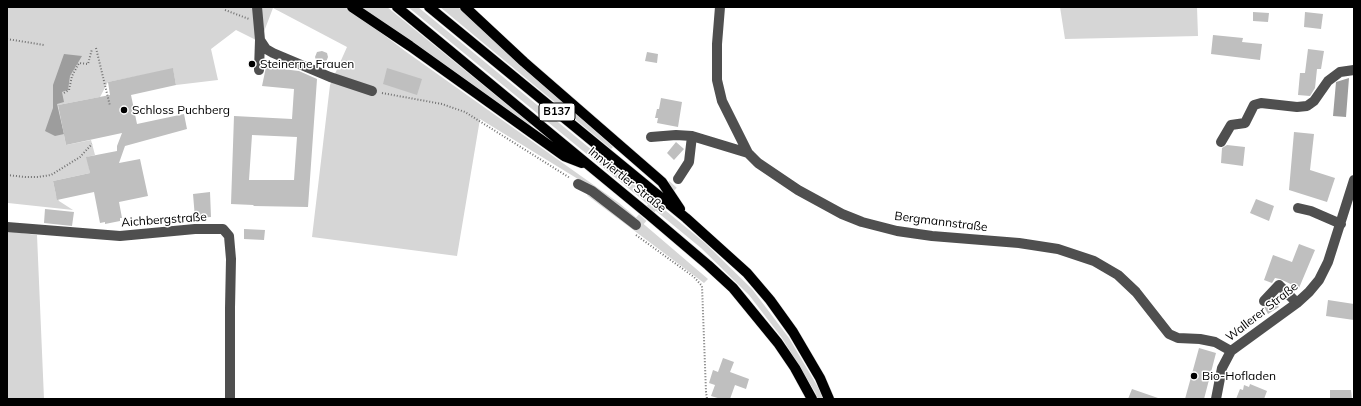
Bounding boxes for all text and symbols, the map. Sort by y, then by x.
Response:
place label: Steinerne Frauen [260,57,354,71]
marker: Steinerne Frauen [247,59,257,69]
place label: Schloss Puchberg [132,103,230,117]
road number: B137 [539,103,575,121]
marker: Schloss Puchberg [119,105,129,115]
street label: Innviertler Straße [585,144,669,216]
street label: Bergmannstraße [894,209,988,235]
street label: Aichbergstraße [121,210,207,230]
street label: Wallerer Straße [1223,279,1301,345]
place label: Bio-Hofladen [1202,369,1276,383]
marker: Bio-Hofladen [1189,371,1199,381]

